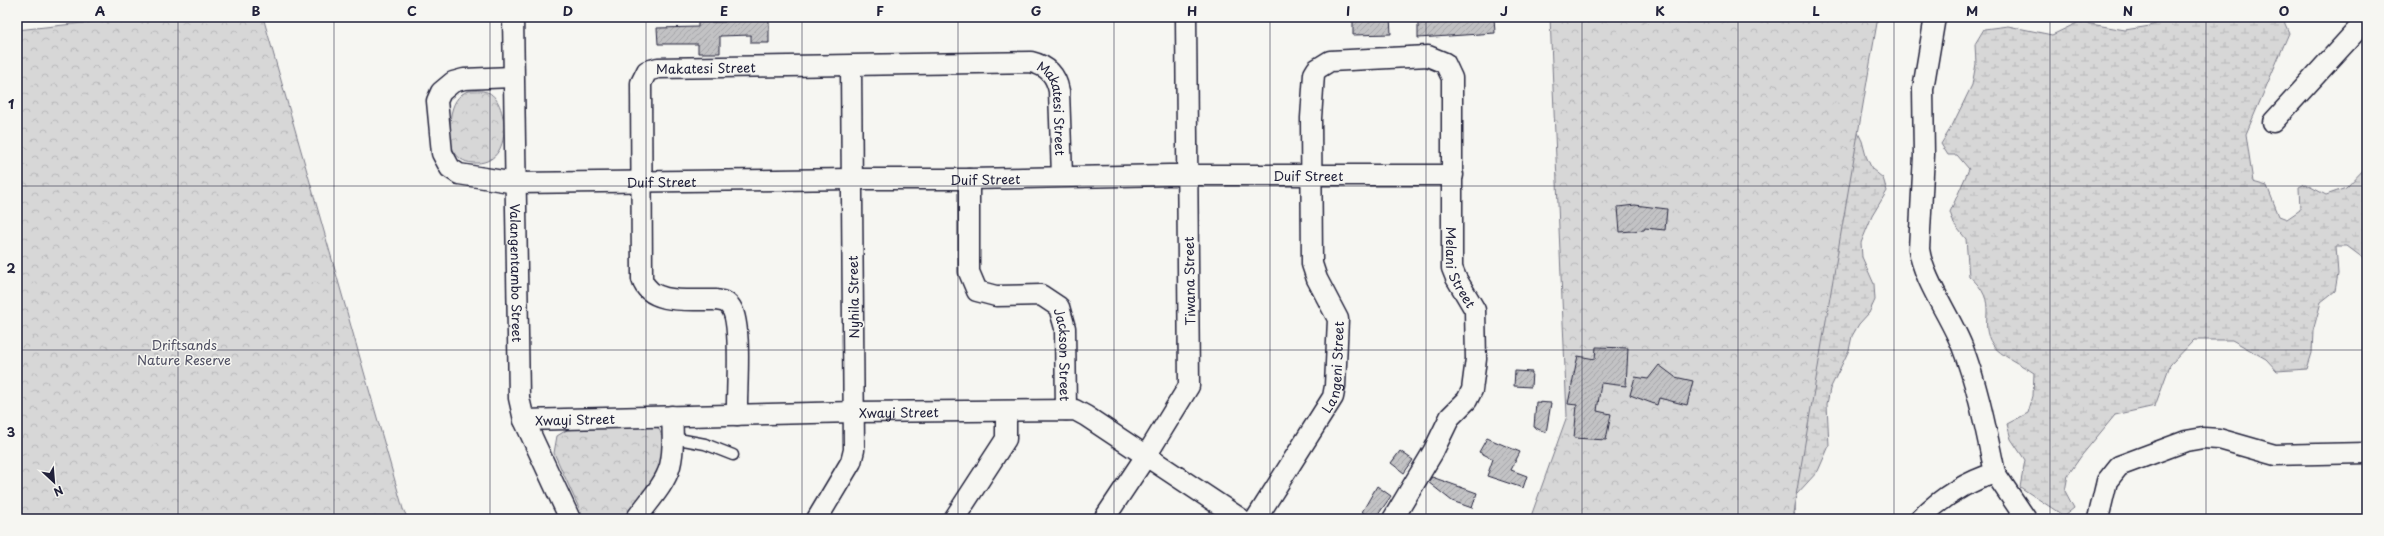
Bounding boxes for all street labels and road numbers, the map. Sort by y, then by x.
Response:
street label: Makatesi Street [1034,56,1071,156]
street label: Makatesi Street [656,57,756,78]
street label: Duif Street [1273,166,1343,185]
street label: Duif Street [950,168,1020,189]
street label: Duif Street [626,171,696,191]
street label: Valangentambo Street [506,203,528,342]
street label: Melani Street [1443,227,1481,311]
street label: Tiwana Street [1179,236,1199,326]
street label: Nyhila Street [843,255,863,339]
street label: Jackson Street [1050,306,1075,401]
street label: Langeni Street [1316,321,1347,416]
street label: Xwayi Street [859,402,939,421]
street label: Xwayi Street [535,408,615,429]

